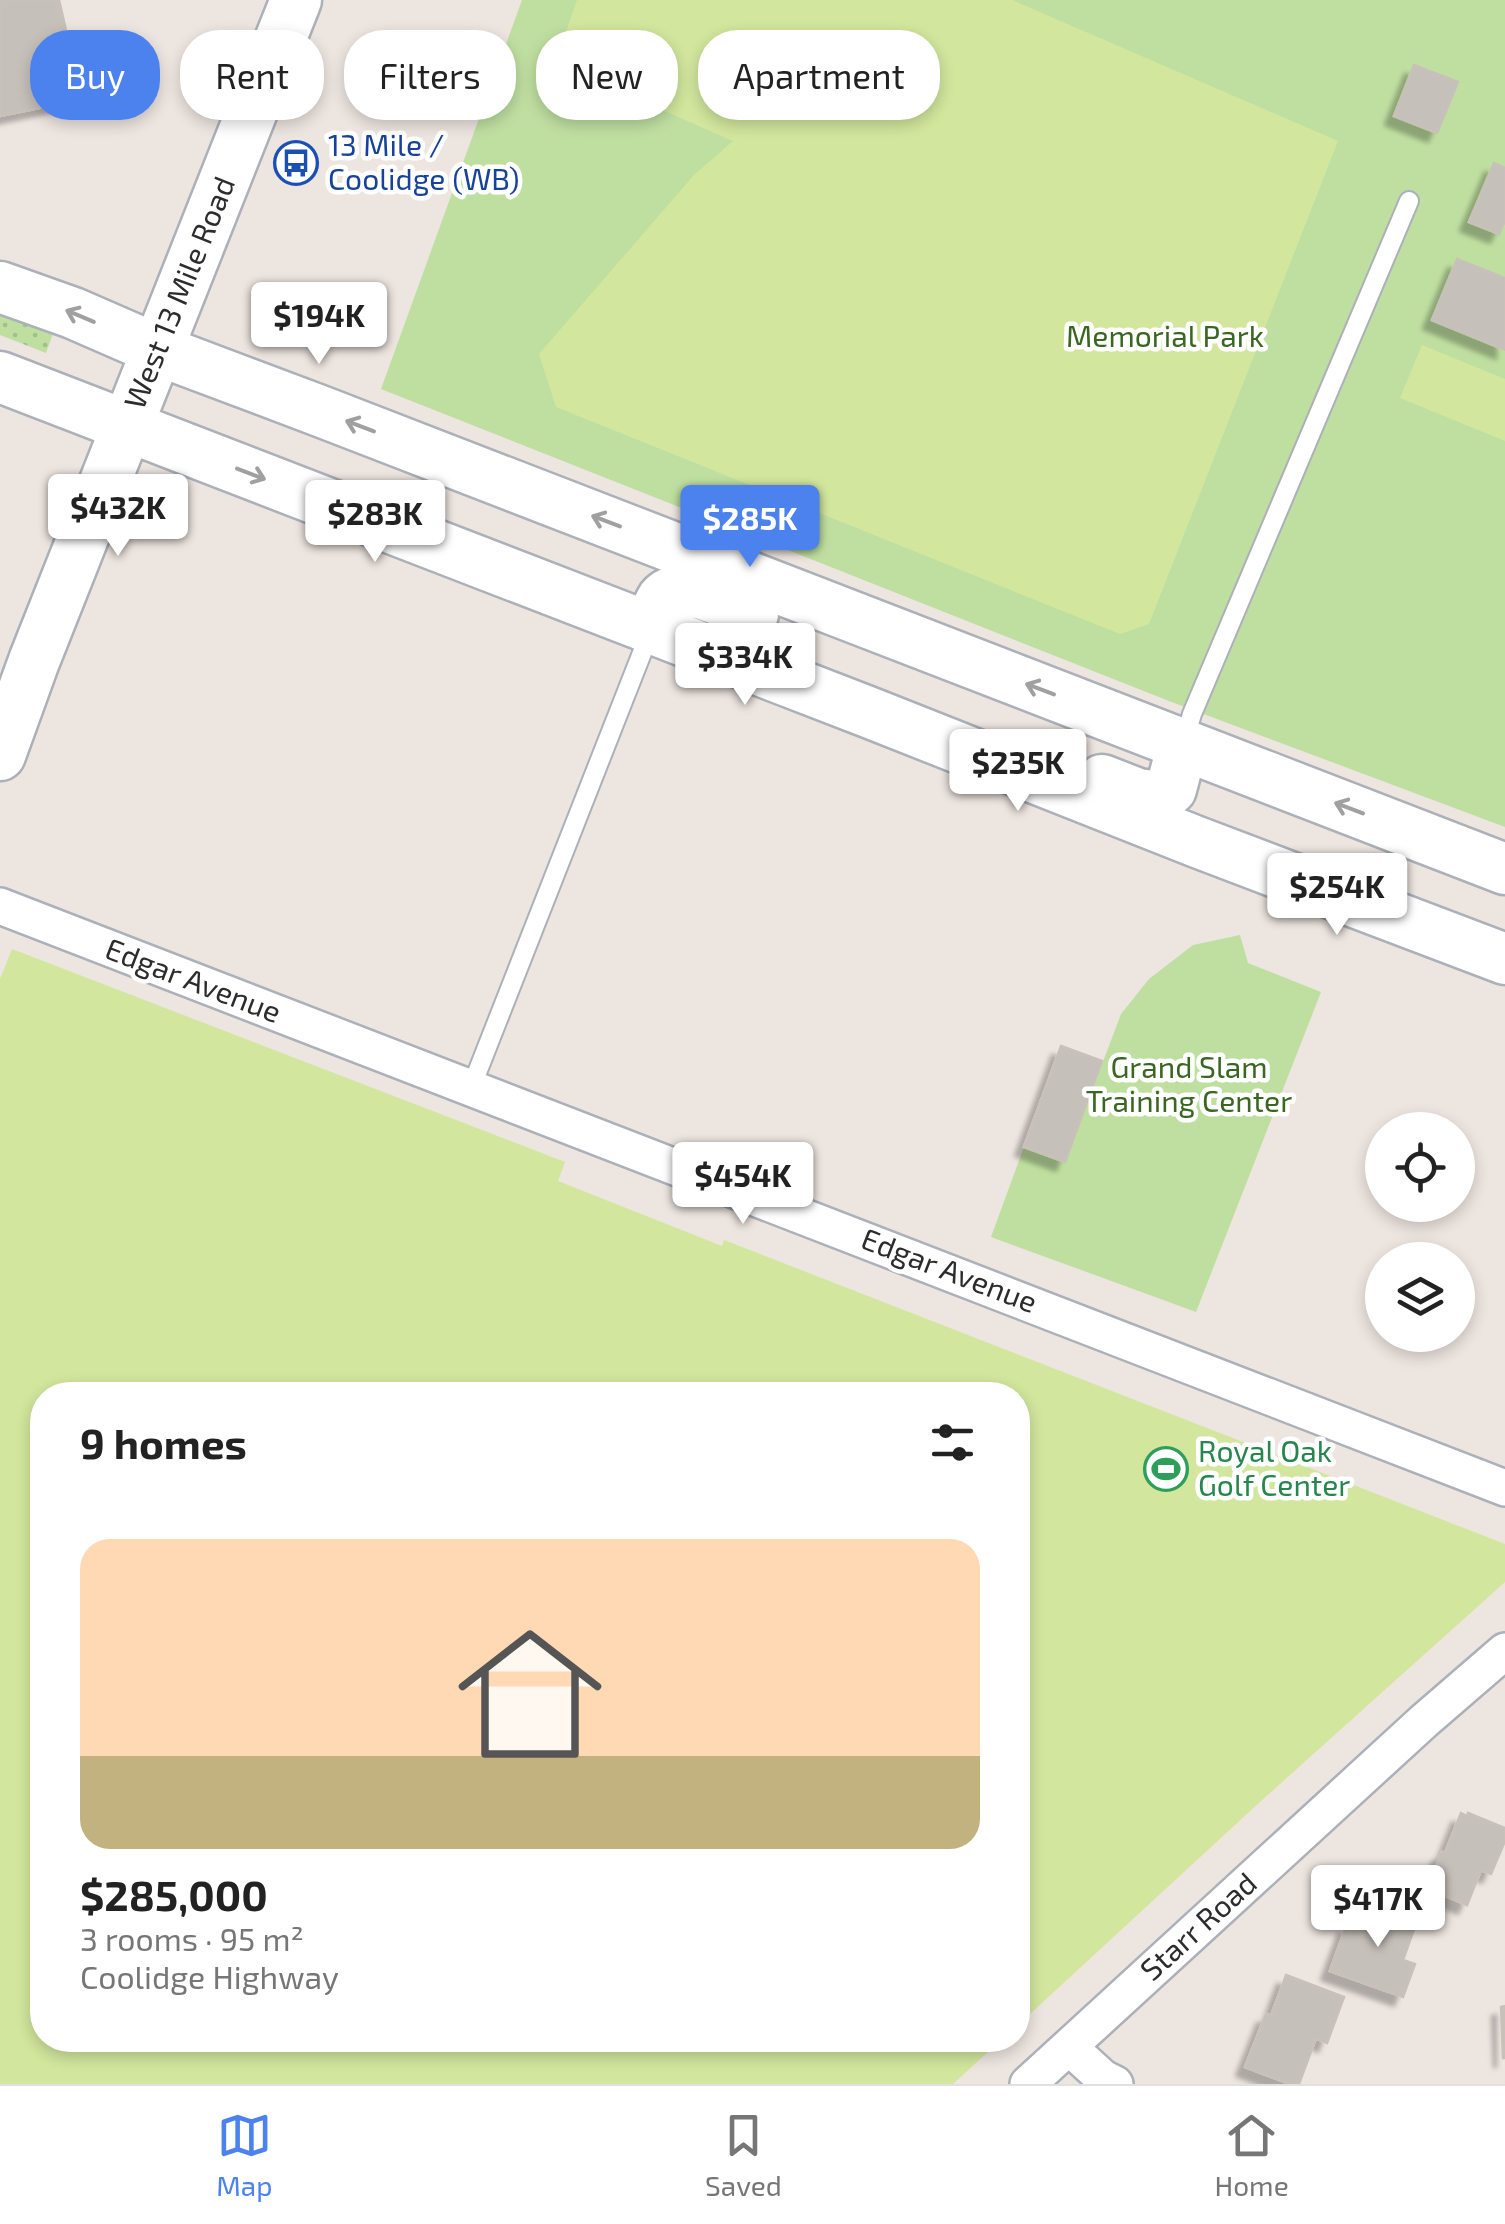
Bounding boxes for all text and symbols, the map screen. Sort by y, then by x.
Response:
chip: Buy [30,30,160,120]
chip: Rent [180,30,324,120]
chip: Filters [344,30,516,120]
chip: New [536,30,678,120]
chip: Apartment [698,30,940,120]
place label: 13 Mile / Coolidge (WB) [328,126,519,196]
bus stop icon: 13 Mile / Coolidge (WB) [273,140,319,186]
street label: West 13 Mile Road [115,171,241,414]
pin: $194K [249,282,389,367]
text: $194K [273,295,365,333]
one-way arrow [65,306,96,324]
park label: Memorial Park [1066,317,1264,353]
one-way arrow [345,416,376,434]
one-way arrow [234,466,265,484]
pin: $432K [48,474,188,559]
pin: $283K [305,480,445,565]
pin: $285K [680,485,820,570]
text: $432K [70,487,166,525]
text: $283K [327,493,423,531]
text: $285K [702,498,798,536]
one-way arrow [591,511,622,529]
pin: $334K [675,623,815,708]
text: $334K [697,636,793,674]
one-way arrow [1025,678,1056,696]
pin: $235K [948,729,1088,814]
text: $235K [971,742,1065,780]
one-way arrow [1334,798,1365,816]
pin: $254K [1267,853,1407,938]
text: $254K [1289,866,1385,904]
street label: Edgar Avenue [101,929,287,1029]
park label: Grand Slam Training Center [1086,1048,1292,1118]
map controls [1365,1112,1475,1352]
button: locate [1365,1112,1475,1222]
pin: $454K [673,1142,813,1227]
text: $454K [694,1155,792,1193]
street label: Edgar Avenue [857,1219,1043,1319]
button: layers [1365,1242,1475,1352]
icon: filters [925,1415,980,1470]
text: 9 homes [80,1417,247,1467]
place label: Royal Oak Golf Center [1198,1432,1350,1502]
sports icon: Royal Oak Golf Center [1143,1446,1189,1492]
icon: home [440,1604,620,1784]
street label: Starr Road [1132,1864,1263,1987]
pin: $417K [1308,1865,1448,1950]
text: $285,000 [80,1869,268,1919]
text: $417K [1333,1878,1423,1916]
text: 3 rooms · 95 m² [80,1919,304,1957]
text: Coolidge Highway [80,1957,339,1995]
tab: Map [216,2108,272,2202]
tab: Saved [705,2108,782,2202]
tab: Home [1215,2108,1289,2202]

